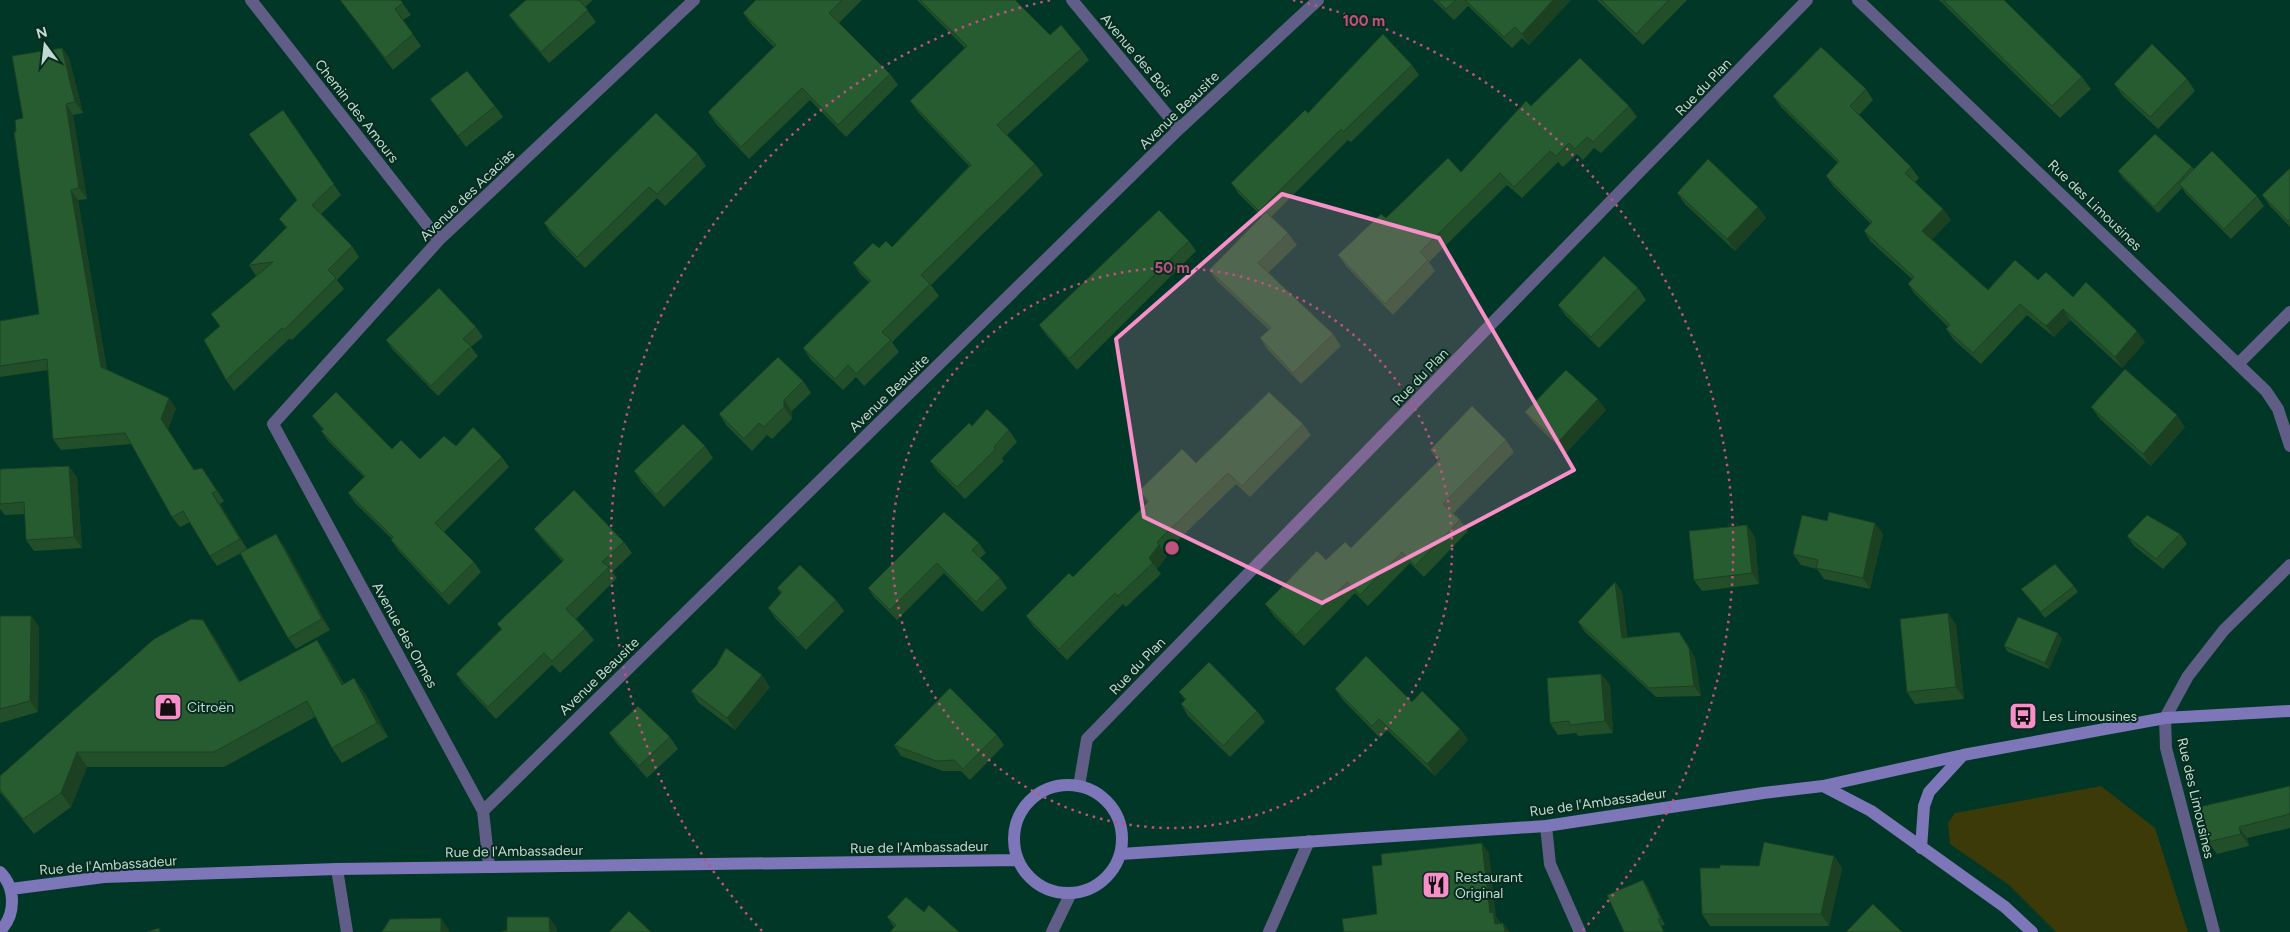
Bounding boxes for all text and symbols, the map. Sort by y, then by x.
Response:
street label: Avenue des Bois [1097,10,1176,100]
text: 100 m [1343,12,1385,30]
north arrow [20,20,70,70]
text: N [34,23,49,43]
street label: Rue du Plan [1672,55,1735,120]
street label: Chemin des Amours [311,56,402,166]
street label: Avenue Beausite [1136,68,1223,153]
street label: Avenue des Acacias [416,146,518,245]
street label: Rue des Limousines [2044,156,2145,254]
text: 50 m [1154,259,1190,277]
street label: Rue du Plan [1389,345,1452,410]
street label: Avenue Beausite [846,351,933,436]
centre of rings [1163,539,1181,557]
street label: Avenue des Ormes [368,579,441,691]
street label: Avenue Beausite [556,634,643,719]
street label: Rue du Plan [1106,634,1169,699]
shop icon: Citroën [153,692,183,722]
place label: Citroën [187,699,234,716]
bus stop icon: Les Limousines [2008,701,2038,731]
place label: Les Limousines [2042,708,2137,725]
street label: Rue des Limousines [2173,736,2218,860]
street label: Rue de l'Ambassadeur [1528,784,1668,821]
street label: Rue de l'Ambassadeur [850,838,988,857]
street label: Rue de l'Ambassadeur [445,842,583,861]
street label: Rue de l'Ambassadeur [39,852,178,879]
place label: Restaurant Original [1455,869,1523,902]
restaurant icon: Restaurant Original [1421,870,1451,900]

